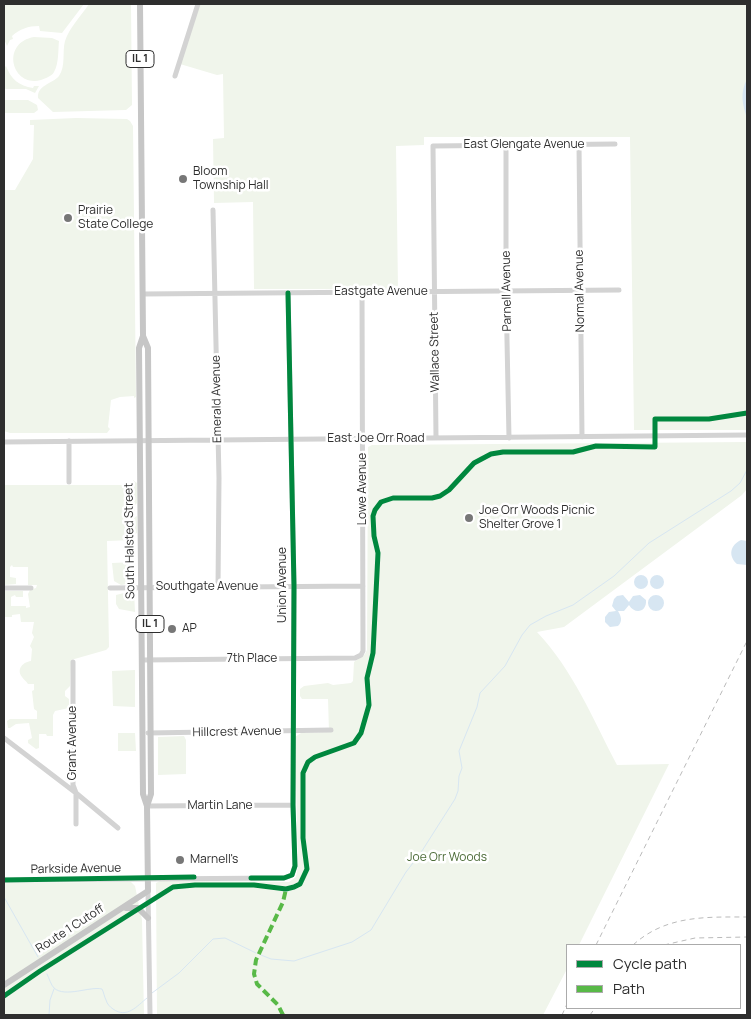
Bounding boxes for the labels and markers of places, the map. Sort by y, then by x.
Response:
place label: Bloom Township Hall [193,165,269,193]
marker: Bloom Township Hall [177,173,189,185]
place label: Prairie State College [78,204,153,232]
marker: Prairie State College [62,212,74,224]
place label: Joe Orr Woods Picnic Shelter Grove 1 [479,504,595,532]
marker: Joe Orr Woods Picnic Shelter Grove 1 [463,512,475,524]
place label: AP [182,622,197,636]
marker: AP [166,623,178,635]
place label: Marnell's [190,853,238,867]
marker: Marnell's [174,854,186,866]

